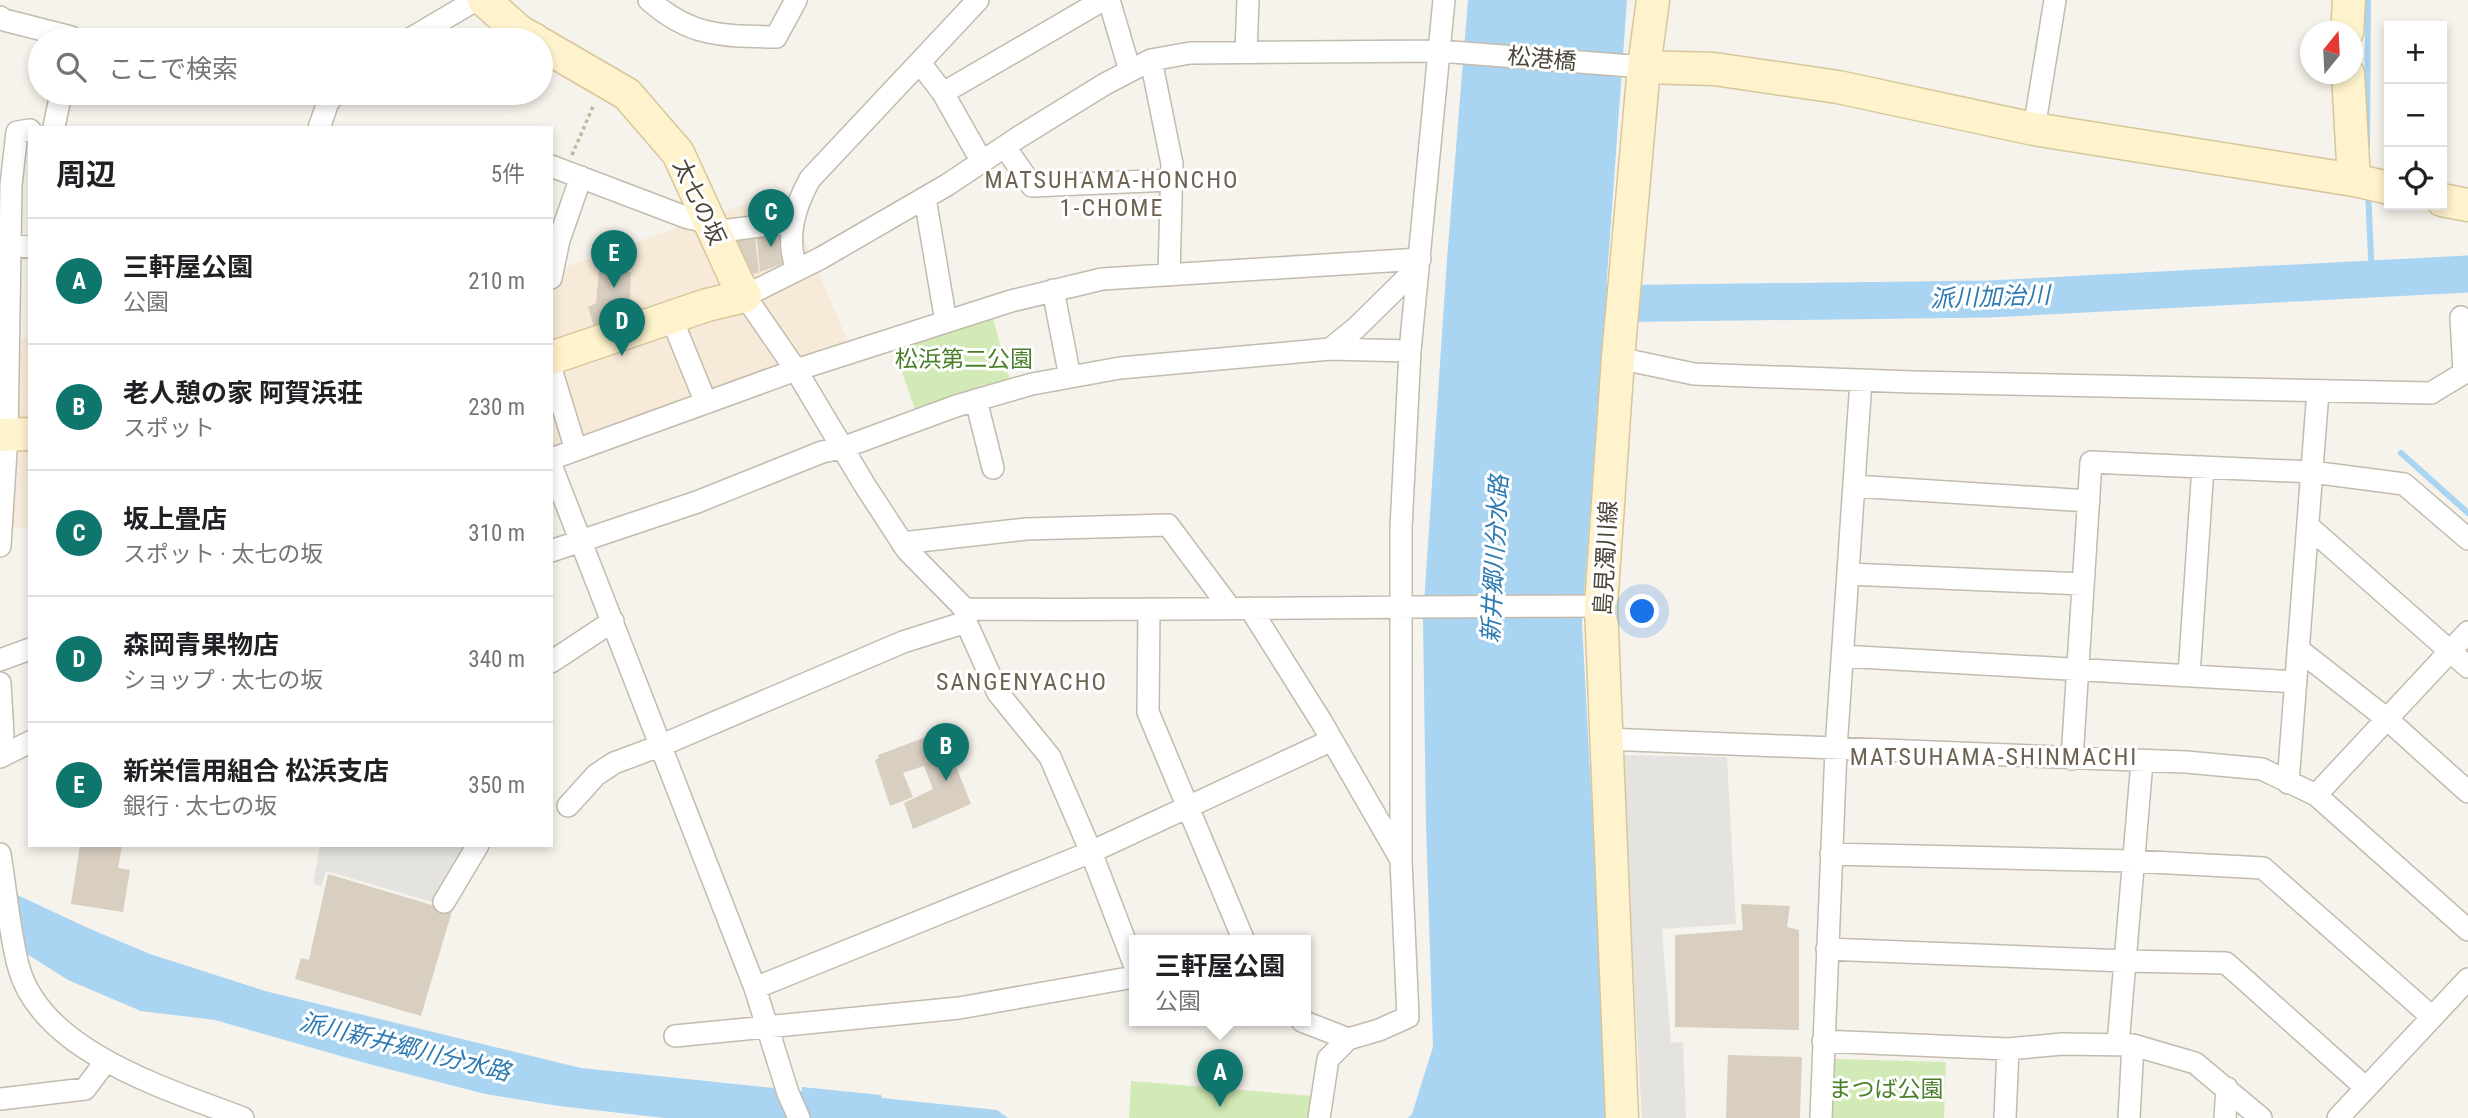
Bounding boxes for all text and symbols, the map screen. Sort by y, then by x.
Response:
north arrow [2300,21,2363,84]
map controls [2384,21,2447,210]
button: + [2384,21,2447,84]
search box [28,28,553,105]
street label: 松港橋 [1506,43,1578,75]
icon: search [52,48,90,86]
text: ここで検索 [108,54,238,84]
button: − [2384,84,2447,147]
button: locate [2384,147,2447,210]
street label: 太七の坂 [667,155,731,249]
text: 周辺 [56,157,116,192]
text: 5件 [491,161,525,188]
district label: MATSUHAMA-HONCHO 1-CHOME [984,166,1240,222]
pin: C [748,189,794,247]
pin: E [591,230,637,288]
text: 三軒屋公園 [123,252,253,282]
text: A [72,268,86,295]
text: 210 m [468,268,525,295]
water label: 派川加治川 [1930,281,2053,313]
text: 公園 [123,289,169,316]
pin: D [599,298,645,356]
park label: 松浜第二公園 [895,346,1033,373]
text: 老人憩の家 阿賀浜荘 [123,378,363,408]
text: B [73,394,85,421]
text: 230 m [468,394,525,421]
text: スポット [123,415,215,442]
water label: 新井郷川分水路 [1477,472,1513,644]
street label: 島見濁川線 [1590,500,1622,616]
text: 坂上畳店 [123,504,227,534]
text: C [72,520,86,547]
text: 310 m [468,520,525,547]
text: スポット · 太七の坂 [123,541,323,568]
your location [1625,594,1659,628]
text: 森岡青果物店 [123,630,279,660]
text: D [73,646,86,673]
text: 340 m [468,646,525,673]
text: ショップ · 太七の坂 [123,667,323,694]
district label: SANGENYACHO [936,668,1108,696]
pin: B [923,723,969,781]
district label: MATSUHAMA-SHINMACHI [1850,743,2138,771]
text: 新栄信用組合 松浜支店 [123,756,389,786]
text: E [73,772,85,799]
text: 350 m [468,772,525,799]
text: 銀行 · 太七の坂 [123,793,277,820]
popup [1129,935,1311,1026]
text: 三軒屋公園 [1155,951,1285,981]
text: 公園 [1155,988,1201,1015]
water label: 派川新井郷川分水路 [297,1007,515,1087]
pin: A [1197,1049,1243,1107]
park label: まつば公園 [1829,1076,1944,1103]

